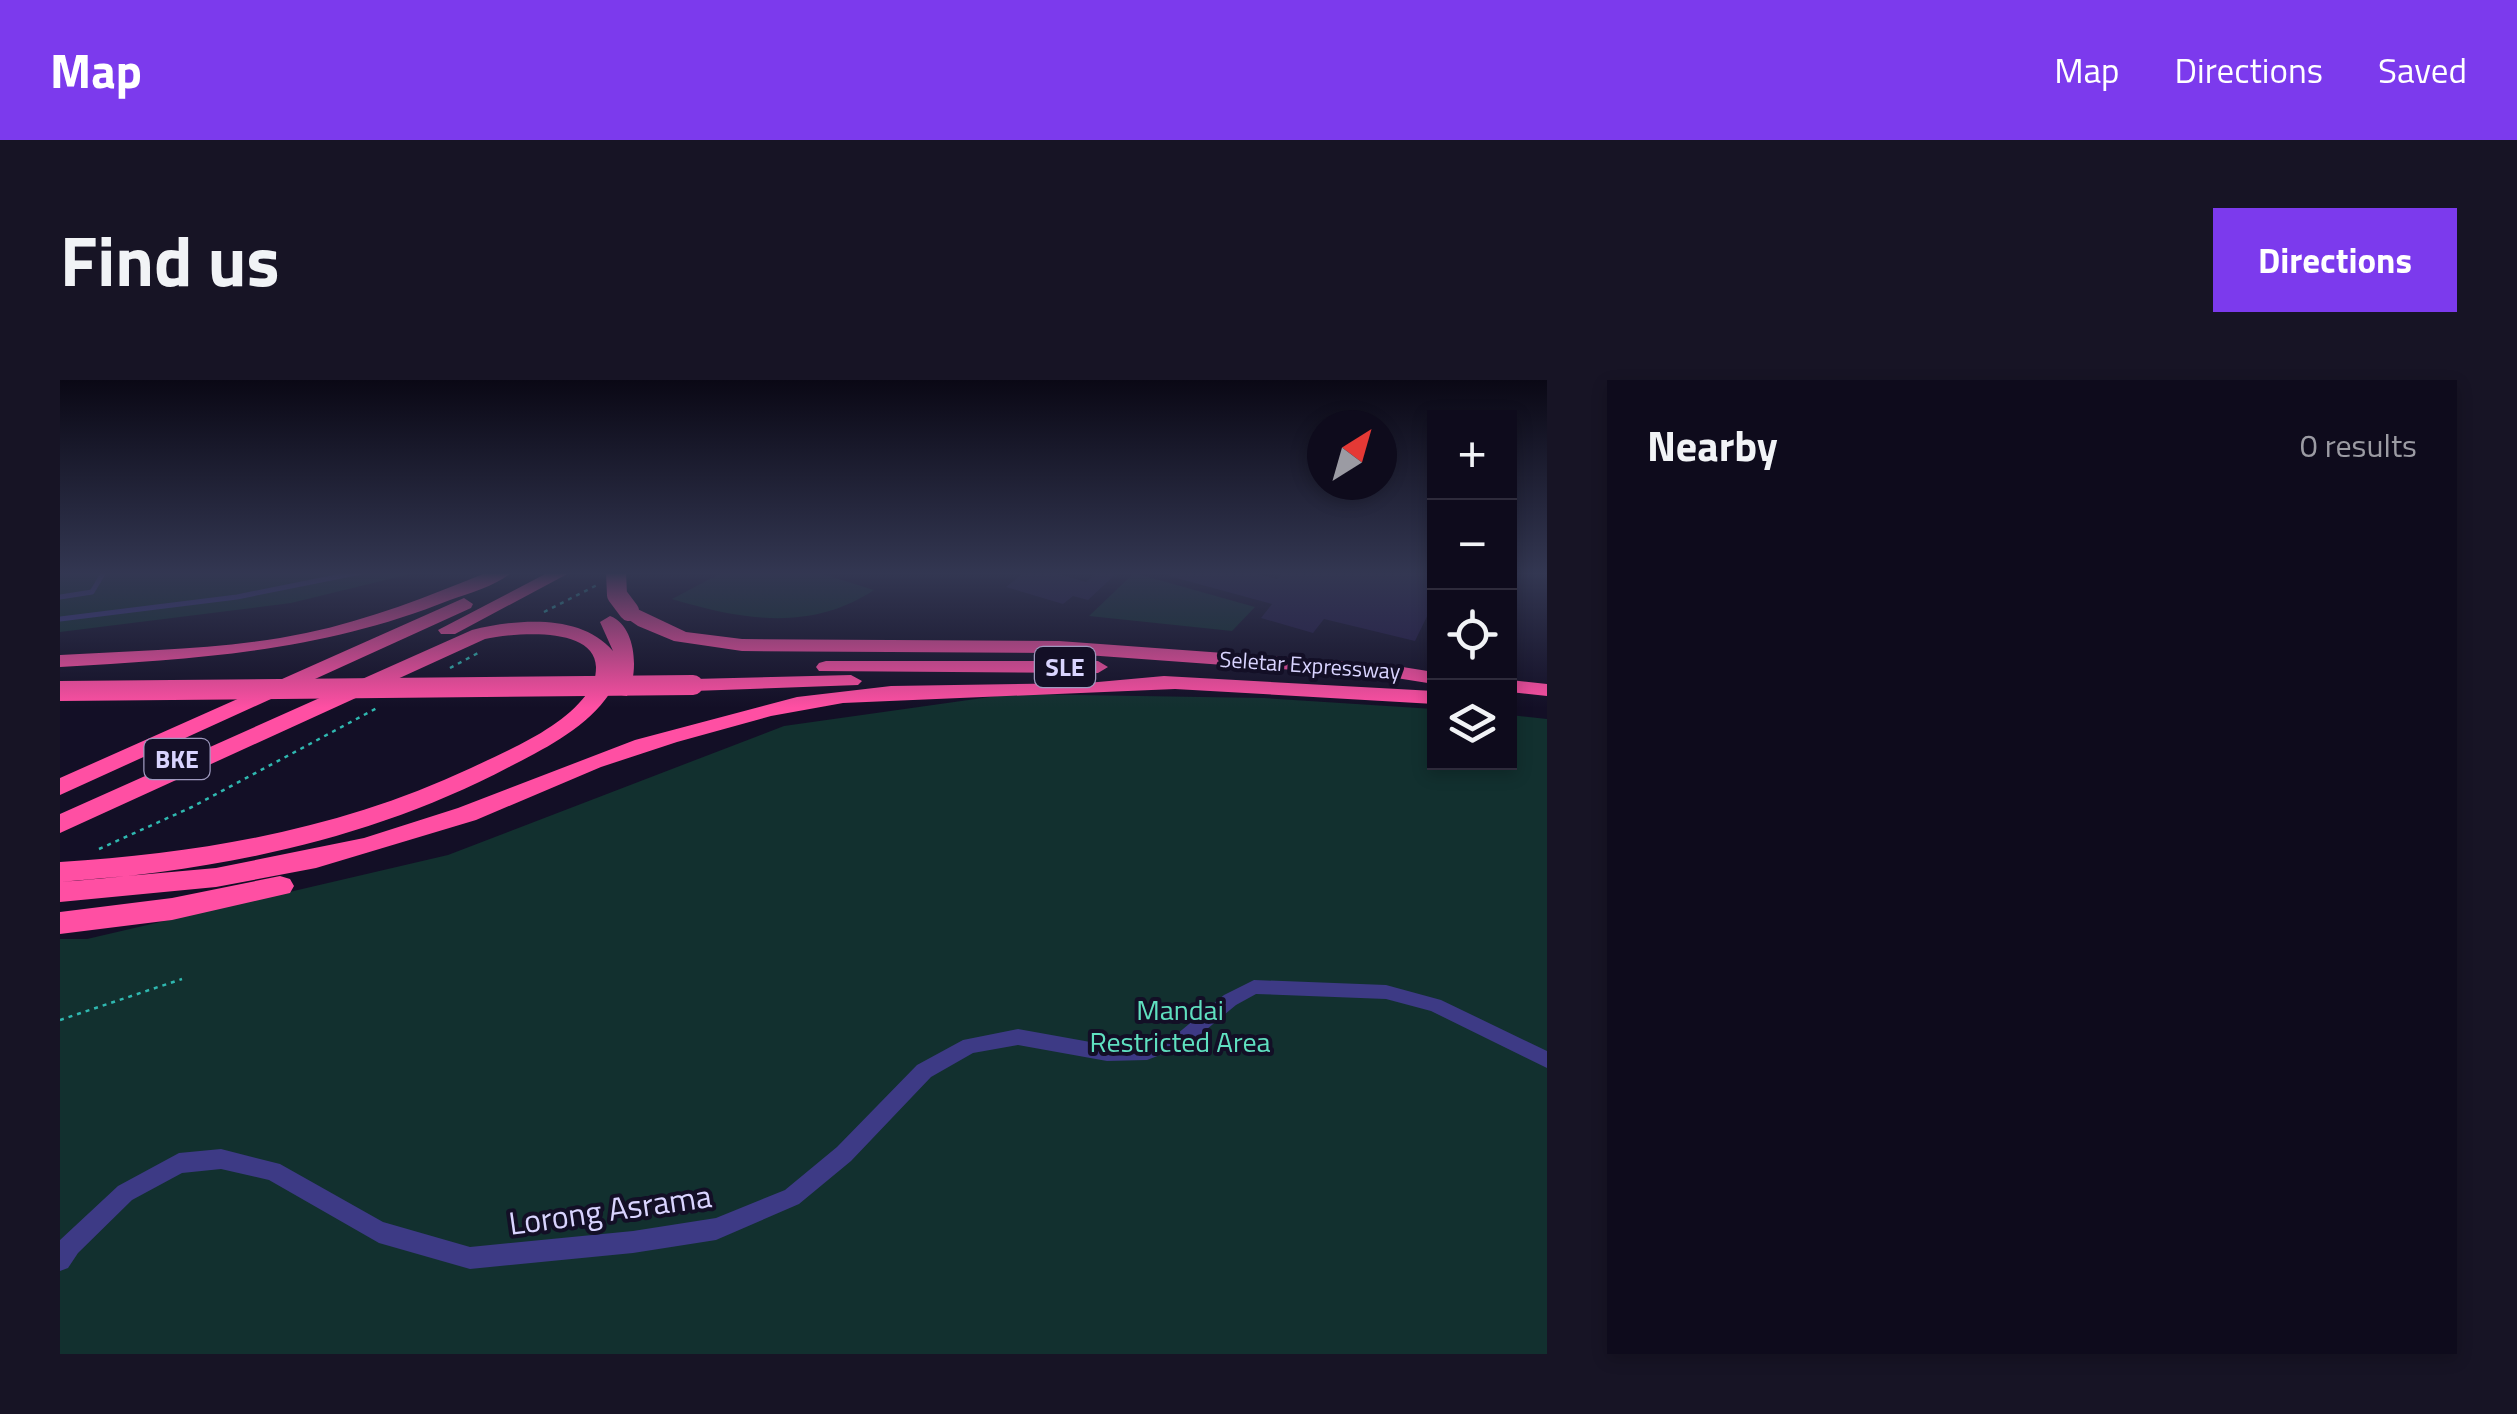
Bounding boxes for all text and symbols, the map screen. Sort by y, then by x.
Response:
text: Map [50,34,142,107]
text: Map [2054,43,2120,97]
text: Directions [2175,43,2323,97]
text: Saved [2378,43,2467,97]
text: Find us [60,207,280,313]
button: Directions [2213,208,2457,312]
north arrow [1307,410,1397,500]
map controls [1427,410,1517,770]
button: + [1427,410,1517,500]
text: Nearby [1647,413,1778,477]
text: 0 results [2300,421,2417,469]
button: − [1427,500,1517,590]
button: locate [1427,590,1517,680]
street label: Seletar Expressway [1218,642,1402,688]
road number: SLE [1035,647,1095,687]
button: layers [1427,680,1517,770]
road number: BKE [144,739,210,779]
park label: Mandai Restricted Area [1089,988,1271,1063]
street label: Lorong Asrama [506,1171,714,1247]

